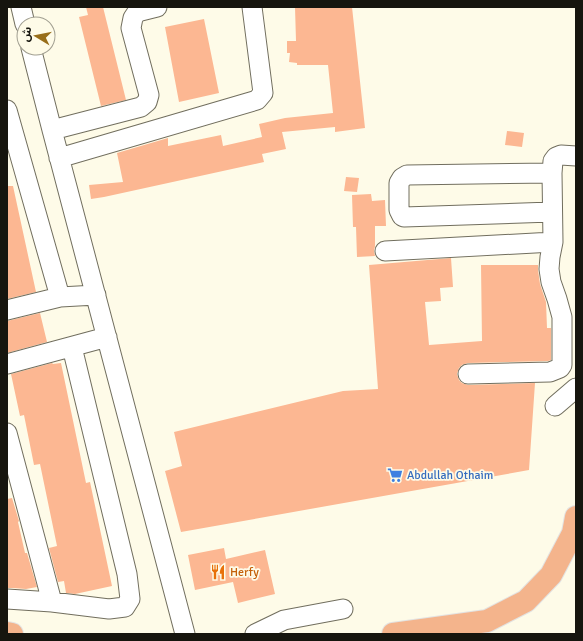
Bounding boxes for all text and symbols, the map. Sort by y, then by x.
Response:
north arrow [16,16,56,56]
text: ش [19,26,34,43]
supermarket icon: Abdullah Othaim [386,466,404,484]
place label: Abdullah Othaim [407,468,493,483]
restaurant icon: Herfy [209,563,227,581]
place label: Herfy [230,565,259,580]

